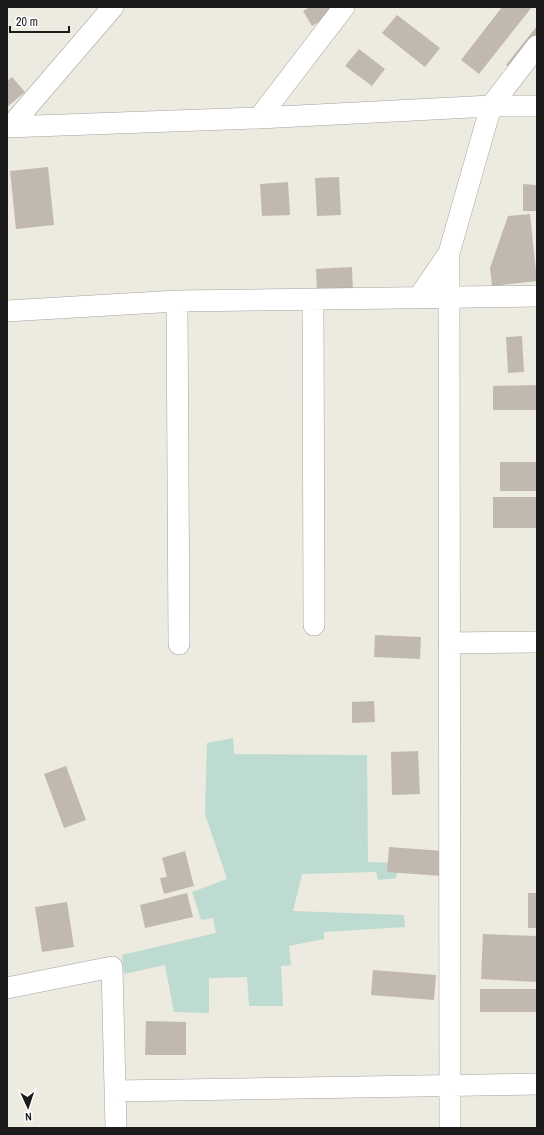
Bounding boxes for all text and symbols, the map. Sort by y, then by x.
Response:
scale bar [10,8,69,34]
text: 20 m [16,14,38,30]
north arrow [8,1087,48,1127]
text: N [25,1110,32,1124]

